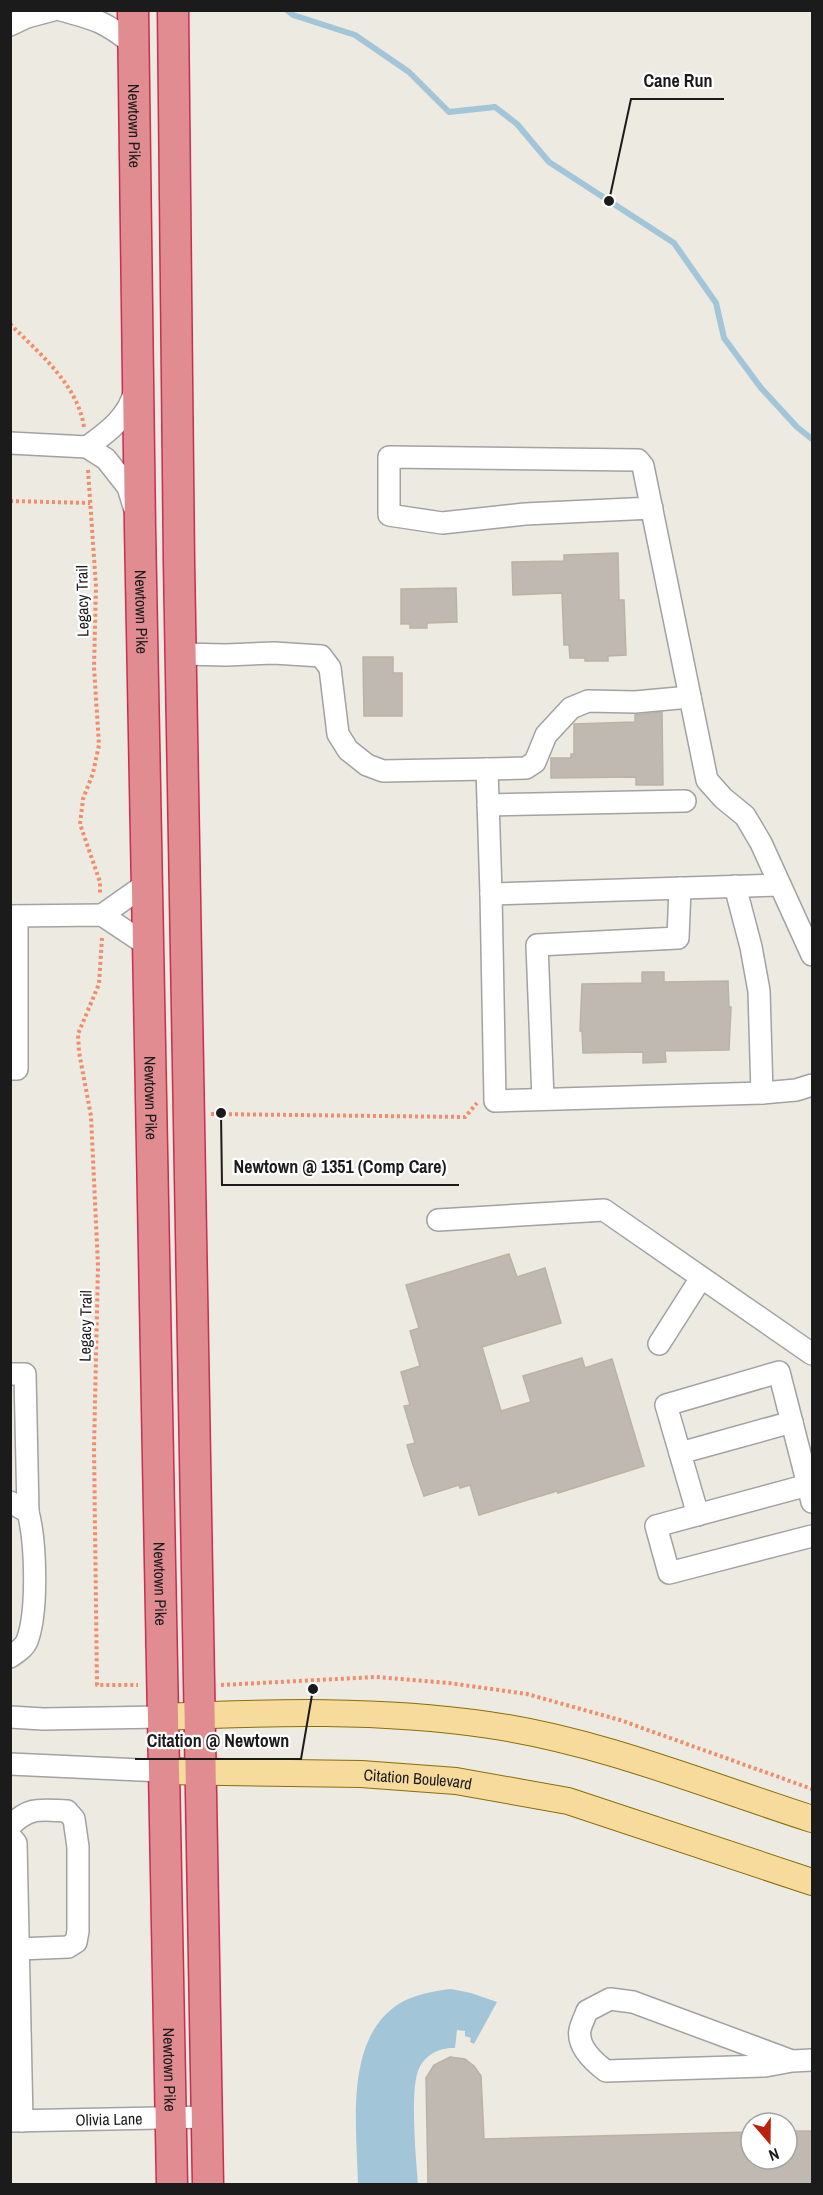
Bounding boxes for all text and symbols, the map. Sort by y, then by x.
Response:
callout: Cane Run [631,63,724,99]
text: Cane Run [644,68,712,93]
street label: Newtown Pike [123,84,146,168]
street label: Legacy Trail [70,565,94,637]
street label: Newtown Pike [130,570,153,654]
street label: Newtown Pike [139,1056,163,1140]
callout: Newtown @ 1351 (Comp Care) [222,1149,459,1185]
text: Newtown @ 1351 (Comp Care) [234,1154,447,1179]
street label: Legacy Trail [73,1290,97,1362]
street label: Newtown Pike [149,1542,172,1626]
callout: Citation @ Newtown [135,1723,301,1759]
text: Citation @ Newtown [147,1728,289,1753]
street label: Citation Boulevard [363,1763,474,1795]
street label: Newtown Pike [158,2027,182,2112]
street label: Olivia Lane [75,2107,143,2131]
north arrow [739,2111,799,2171]
text: N [766,2143,782,2167]

